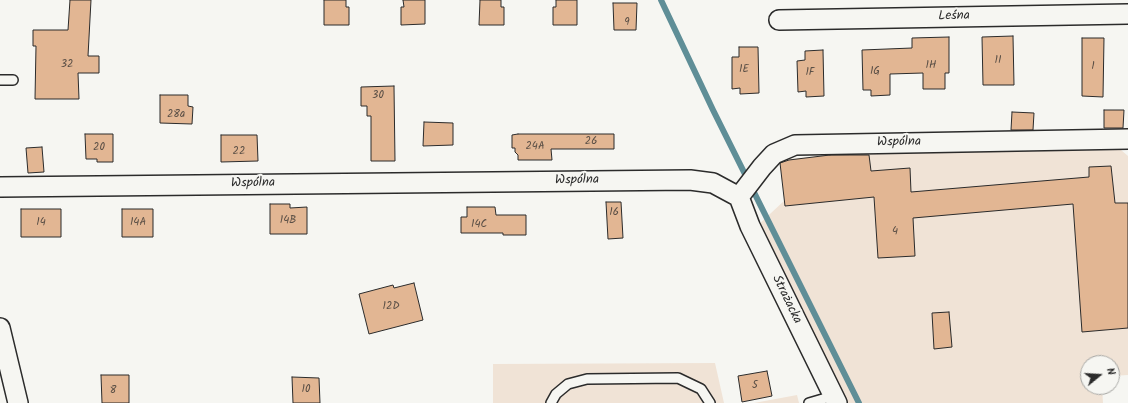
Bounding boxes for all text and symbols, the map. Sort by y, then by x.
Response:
street label: Leśna [938,9,970,25]
house number: 9 [624,16,630,30]
house number: 1I [995,54,1001,68]
house number: 32 [61,58,73,72]
house number: 1H [926,59,936,73]
house number: 1 [1091,60,1095,74]
house number: 1E [739,63,749,77]
house number: 1G [870,65,880,79]
house number: 1F [805,66,815,80]
house number: 30 [372,89,384,103]
house number: 28a [167,108,185,122]
house number: 26 [585,135,597,149]
street label: Wspólna [877,135,921,151]
house number: 24A [525,140,545,154]
house number: 20 [93,141,105,155]
house number: 22 [233,145,245,159]
street label: Wspólna [555,173,599,189]
street label: Wspólna [231,176,275,192]
house number: 16 [609,206,619,220]
house number: 14B [280,214,296,228]
house number: 14 [36,216,46,230]
house number: 14A [130,216,146,230]
house number: 14C [471,218,487,232]
house number: 4 [892,225,898,239]
street label: Strażacka [768,273,804,327]
house number: 12D [383,300,399,314]
north arrow [1080,355,1120,395]
text: N [1101,366,1120,378]
house number: 5 [752,379,758,393]
house number: 10 [302,383,310,397]
house number: 8 [110,384,116,398]

